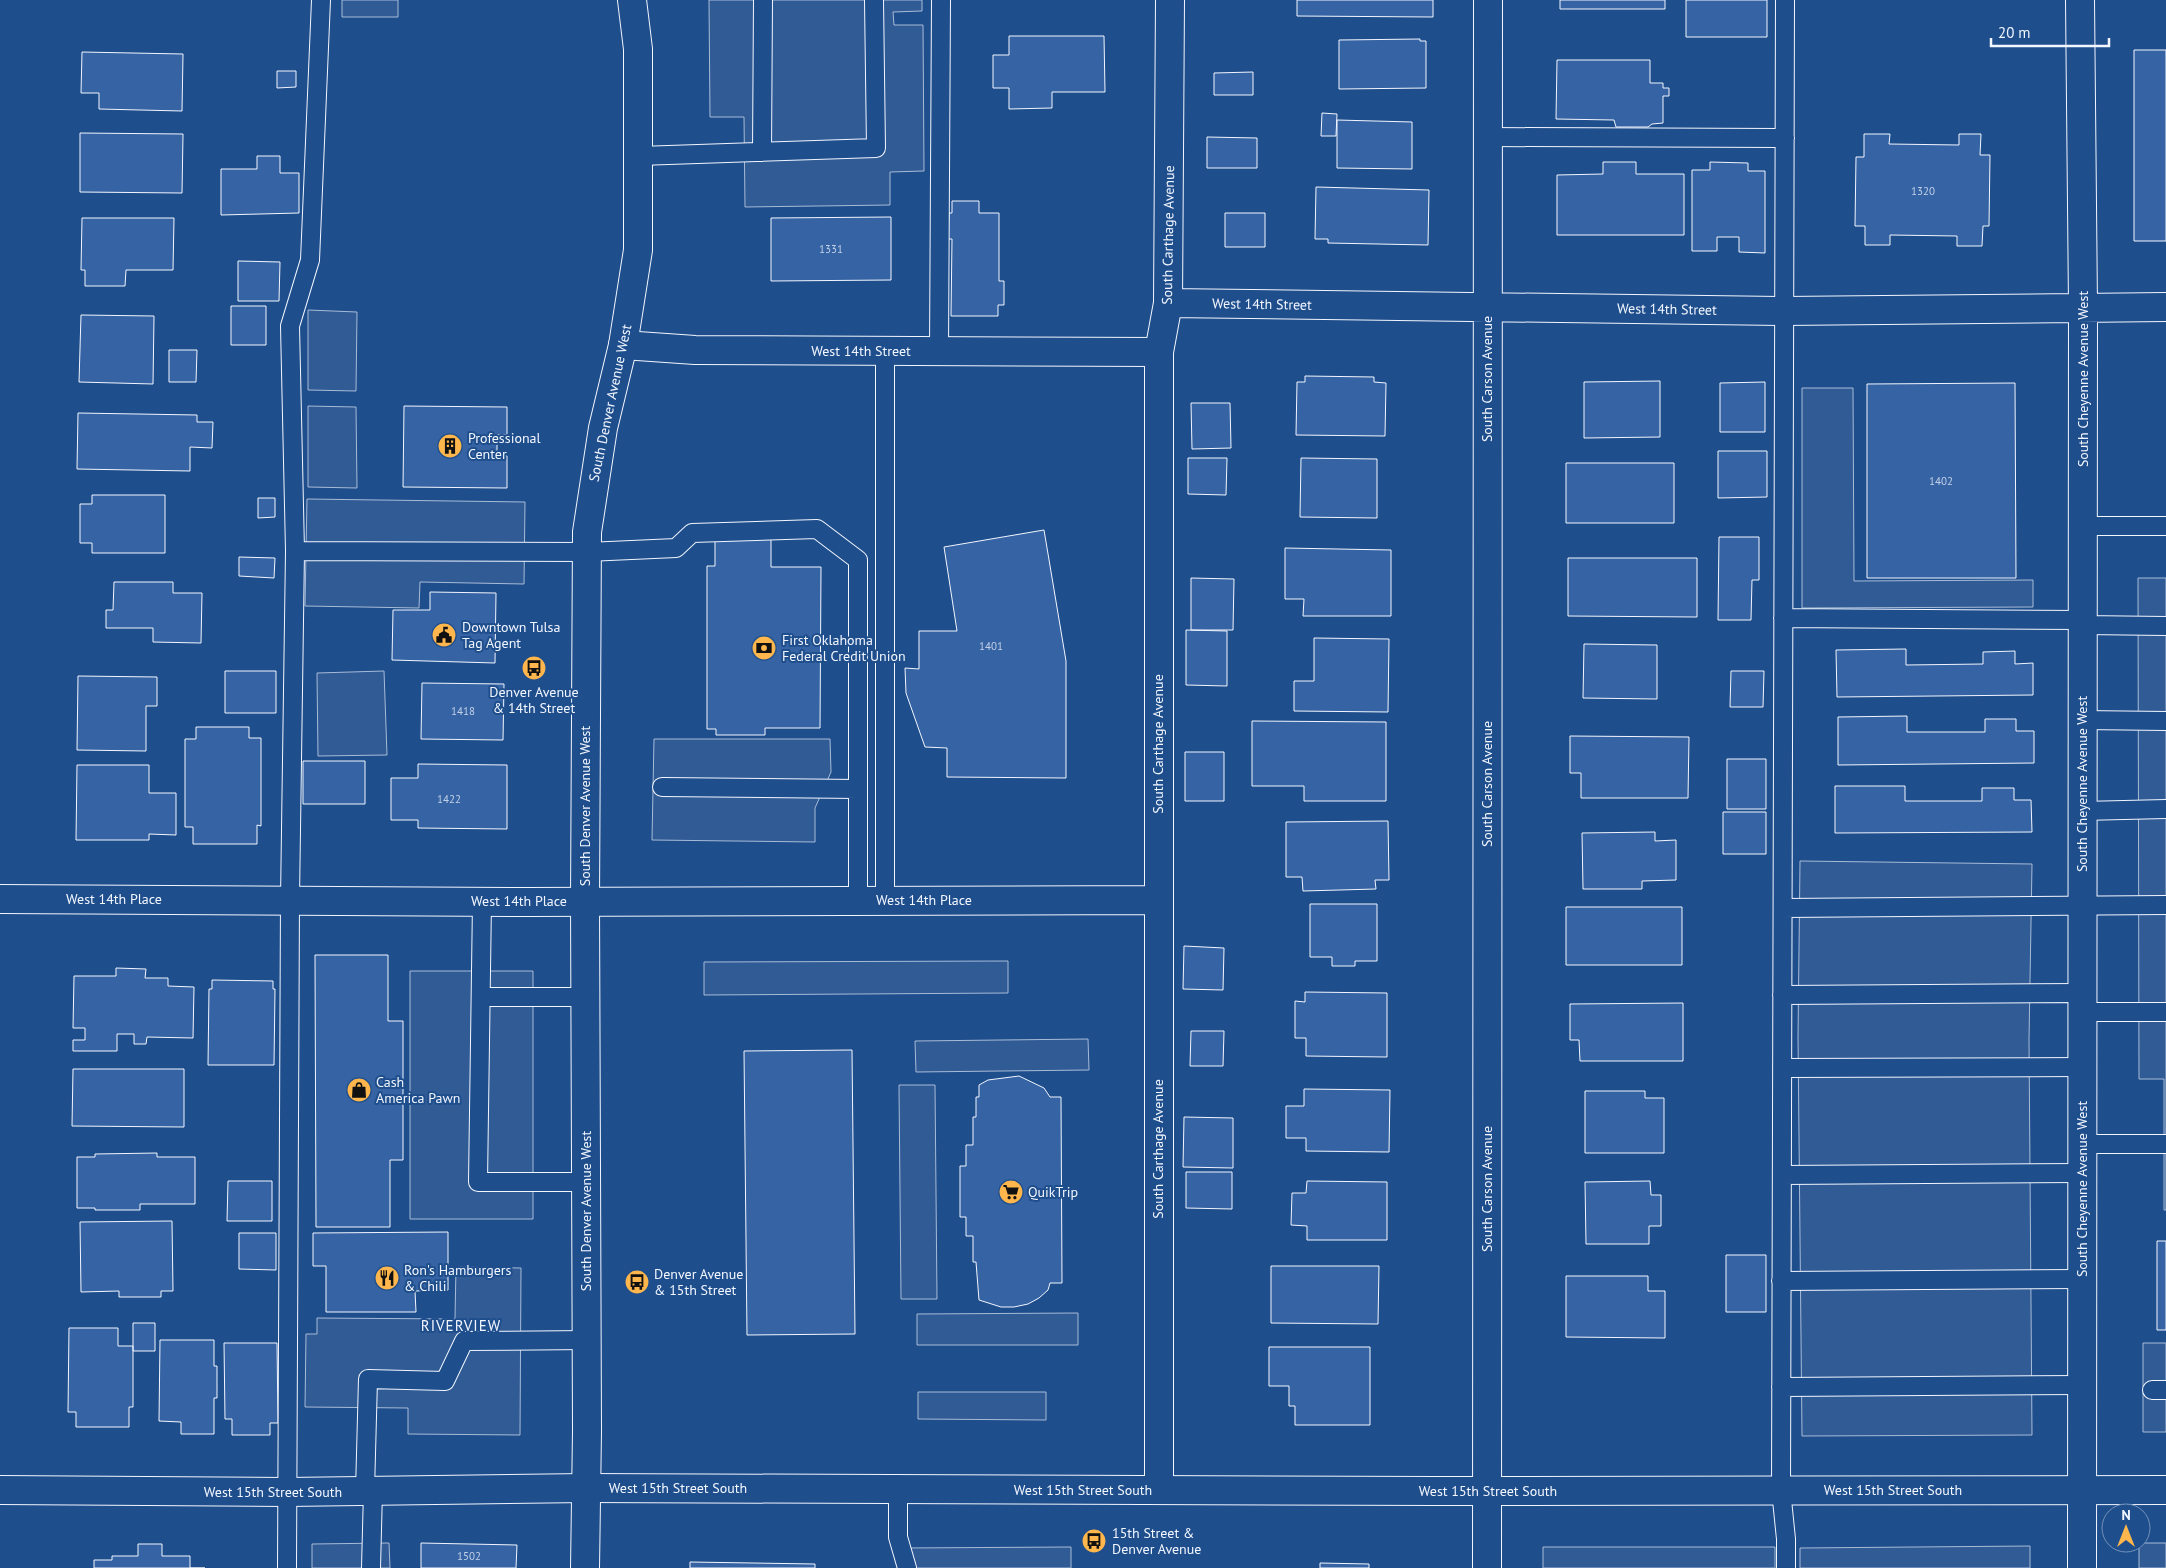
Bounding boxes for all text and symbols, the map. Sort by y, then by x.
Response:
scale bar [1991,15,2108,47]
text: 20 m [1998,23,2031,42]
street label: South Carthage Avenue [1158,165,1178,305]
house number: 1320 [1911,184,1935,198]
house number: 1331 [819,242,843,256]
street label: South Cheyenne Avenue West [2074,291,2092,467]
street label: West 14th Street [1212,294,1312,314]
street label: West 14th Street [1617,299,1717,319]
street label: South Carson Avenue [1478,316,1496,442]
street label: South Denver Avenue West [585,323,636,483]
street label: West 14th Street [811,342,911,360]
place label: Professional Center [468,429,541,463]
building icon: Professional Center [437,433,463,459]
house number: 1402 [1929,474,1953,488]
place label: Downtown Tulsa Tag Agent [462,618,560,652]
public building icon: Downtown Tulsa Tag Agent [431,622,457,648]
place label: First Oklahoma Federal Credit Union [782,631,906,665]
bank icon: First Oklahoma Federal Credit Union [751,635,777,661]
house number: 1401 [979,639,1003,653]
bus stop icon: Denver Avenue & 14th Street [521,655,547,681]
street label: South Carthage Avenue [1149,674,1167,814]
place label: Denver Avenue & 14th Street [489,683,579,717]
street label: South Cheyenne Avenue West [2073,696,2091,872]
house number: 1418 [451,704,475,718]
street label: South Carson Avenue [1478,721,1496,847]
street label: South Denver Avenue West [576,726,594,886]
house number: 1422 [437,792,461,806]
street label: West 14th Place [66,890,162,908]
street label: West 14th Place [876,891,972,909]
street label: West 14th Place [471,892,567,910]
place label: Cash America Pawn [376,1073,460,1107]
shop icon: Cash America Pawn [346,1077,372,1103]
street label: South Carthage Avenue [1149,1079,1167,1219]
street label: South Cheyenne Avenue West [2073,1101,2091,1277]
street label: South Carson Avenue [1478,1126,1496,1252]
street label: South Denver Avenue West [577,1131,595,1291]
supermarket icon: QuikTrip [998,1179,1024,1205]
place label: QuikTrip [1028,1183,1078,1201]
place label: Ron's Hamburgers & Chili [404,1261,512,1295]
restaurant icon: Ron's Hamburgers & Chili [374,1265,400,1291]
place label: Denver Avenue & 15th Street [654,1265,743,1299]
bus stop icon: Denver Avenue & 15th Street [624,1269,650,1295]
district label: RIVERVIEW [421,1316,501,1335]
street label: West 15th Street South [609,1479,747,1497]
street label: West 15th Street South [1014,1481,1152,1499]
street label: West 15th Street South [1824,1481,1962,1499]
street label: West 15th Street South [1419,1482,1557,1500]
street label: West 15th Street South [204,1483,342,1501]
north arrow [2101,1503,2151,1553]
text: N [2121,1506,2131,1524]
place label: 15th Street & Denver Avenue [1112,1524,1201,1558]
bus stop icon: 15th Street & Denver Avenue [1081,1528,1107,1554]
house number: 1502 [457,1549,481,1563]

